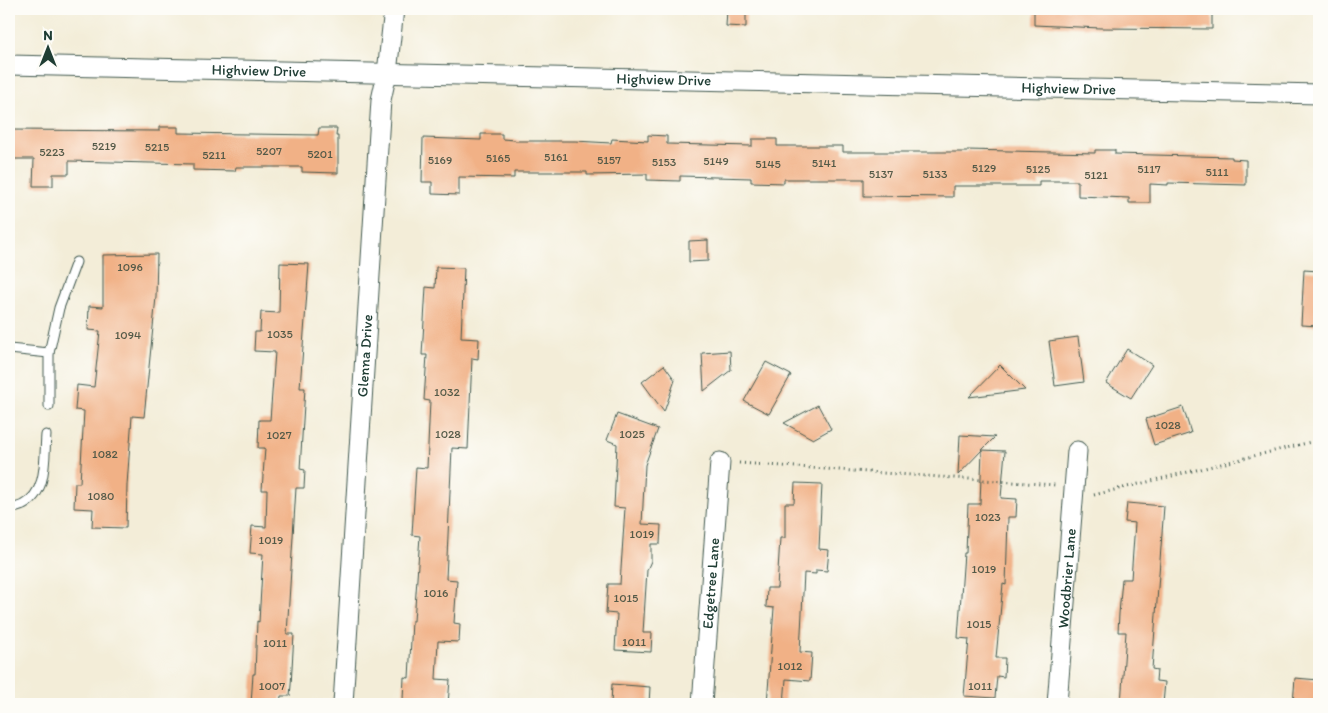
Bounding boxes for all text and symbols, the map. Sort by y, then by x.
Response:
north arrow [22,22,72,72]
text: N [43,27,53,44]
street label: Highview Drive [211,60,307,81]
street label: Highview Drive [616,69,711,90]
street label: Highview Drive [1021,78,1116,99]
house number: 5219 [92,139,116,153]
house number: 5215 [145,140,169,154]
house number: 5207 [256,144,282,158]
house number: 5223 [39,145,65,159]
house number: 5201 [307,147,333,161]
house number: 5211 [202,148,226,162]
house number: 5161 [544,150,568,164]
house number: 5165 [486,151,510,165]
house number: 5169 [428,153,452,167]
house number: 5157 [597,153,621,167]
house number: 5149 [703,154,729,168]
house number: 5153 [652,155,677,169]
house number: 5141 [812,156,837,170]
house number: 5145 [755,157,781,171]
house number: 5129 [972,161,996,175]
house number: 5125 [1026,162,1050,176]
house number: 5117 [1137,162,1161,176]
house number: 5111 [1205,165,1229,179]
house number: 5137 [869,167,893,181]
house number: 5133 [923,167,948,181]
house number: 5121 [1084,168,1108,182]
house number: 1096 [117,260,143,274]
street label: Glenna Drive [353,314,376,398]
house number: 1035 [267,327,293,341]
house number: 1094 [115,328,141,342]
house number: 1032 [434,385,461,399]
house number: 1028 [1155,418,1181,432]
house number: 1028 [435,427,461,441]
house number: 1025 [619,427,645,441]
house number: 1027 [266,428,292,442]
house number: 1082 [92,447,119,461]
house number: 1080 [88,489,114,503]
house number: 1023 [975,510,1001,524]
house number: 1019 [630,527,654,541]
street label: Woodbrier Lane [1054,528,1080,629]
house number: 1019 [259,533,283,547]
street label: Edgetree Lane [699,537,723,630]
house number: 1019 [972,562,996,576]
house number: 1016 [424,586,448,600]
house number: 1015 [614,591,638,605]
house number: 1015 [967,617,991,631]
house number: 1011 [622,635,646,649]
house number: 1011 [263,636,287,650]
house number: 1012 [778,659,803,673]
house number: 1007 [259,679,285,693]
house number: 1011 [968,679,992,693]

